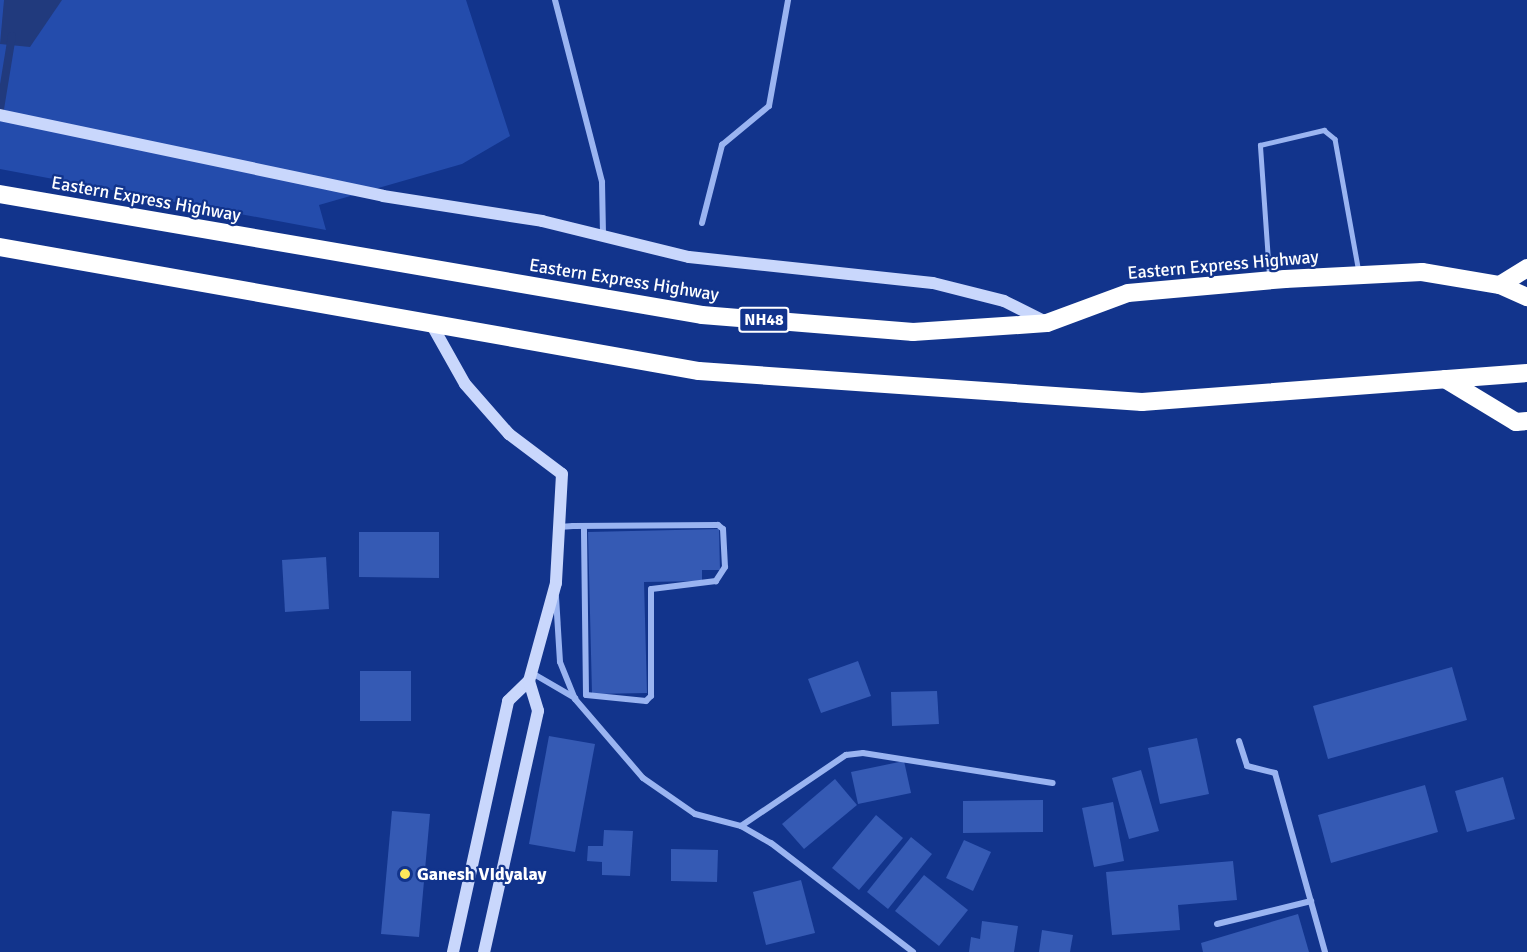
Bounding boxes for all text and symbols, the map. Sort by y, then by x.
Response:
street label: Eastern Express Highway [50,172,242,226]
street label: Eastern Express Highway [1127,246,1319,284]
street label: Eastern Express Highway [528,254,720,306]
road number: NH48 [737,307,791,333]
place label: Ganesh VIdyalay [417,863,546,885]
marker: Ganesh VIdyalay [398,867,412,881]

